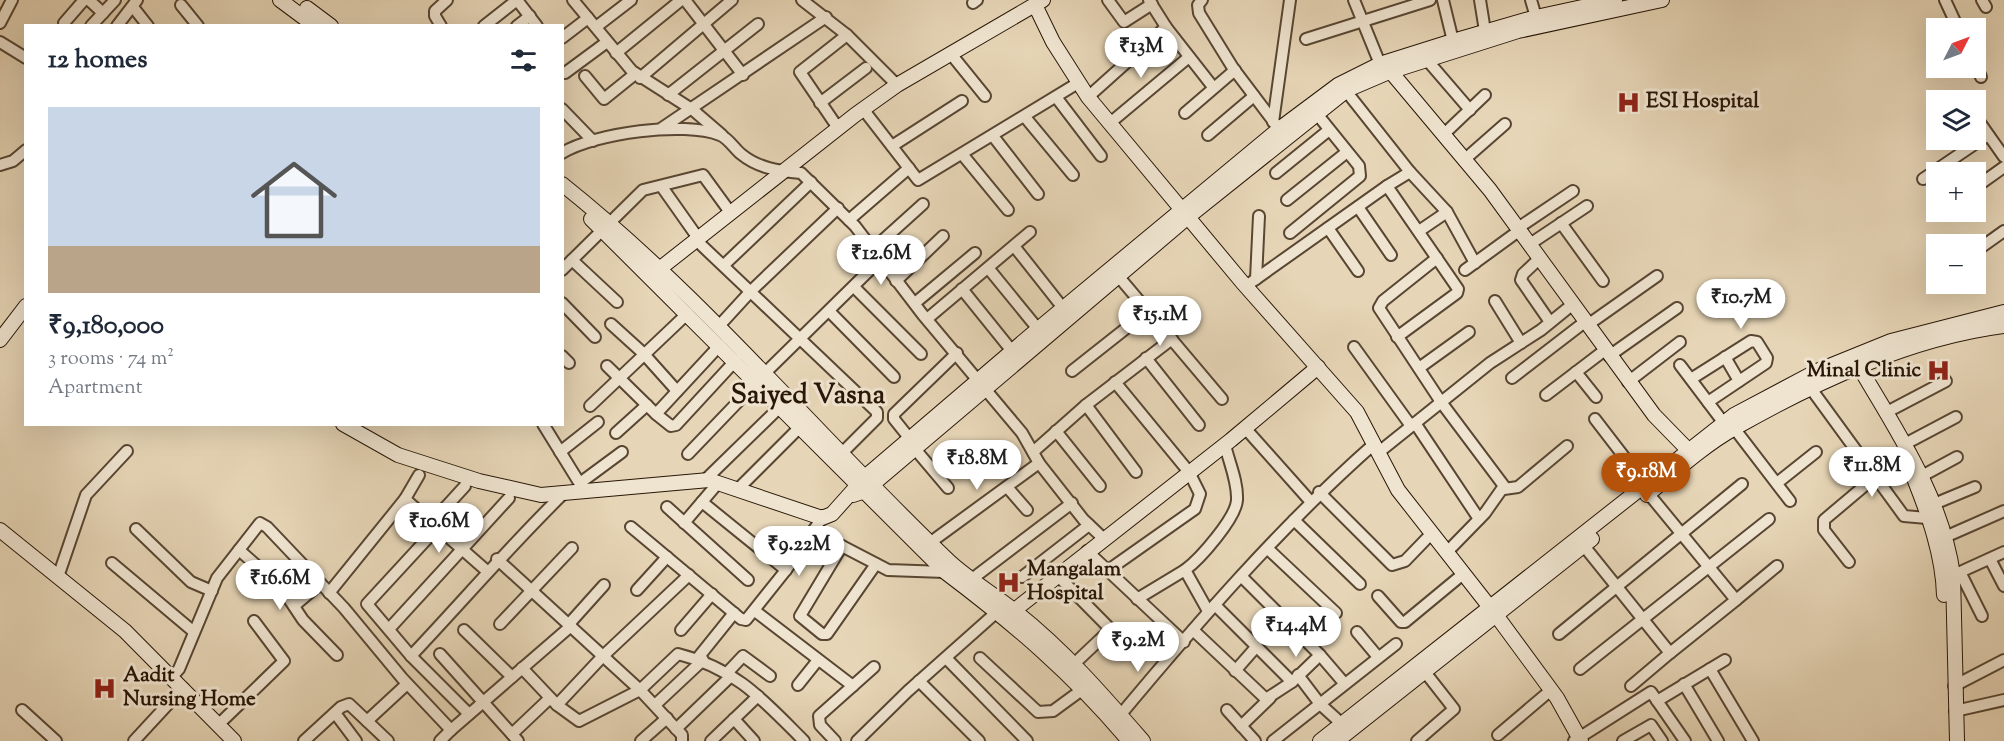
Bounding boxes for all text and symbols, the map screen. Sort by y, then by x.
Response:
north arrow [1926,18,1986,78]
map controls [1926,18,1986,294]
pin: ₹13M [1105,28,1177,79]
text: ₹13M [1119,33,1163,62]
text: 12 homes [48,42,147,79]
icon: filters [507,44,540,77]
place label: ESI Hospital [1646,87,1759,117]
hospital icon: ESI Hospital [1615,89,1641,115]
button: layers [1926,90,1986,150]
icon: home [240,146,348,254]
button: + [1926,162,1986,222]
button: − [1926,234,1986,294]
pin: ₹12.6M [832,235,930,286]
text: ₹12.6M [851,240,911,269]
pin: ₹10.7M [1692,279,1790,330]
text: ₹10.7M [1710,284,1772,313]
pin: ₹15.1M [1111,296,1209,347]
text: ₹15.1M [1132,301,1188,330]
text: ₹9,180,000 [48,308,164,345]
text: 3 rooms · 74 m² [48,345,174,374]
place label: Minal Clinic [1807,356,1922,386]
hospital icon: Minal Clinic [1926,358,1952,384]
text: Apartment [48,374,143,403]
district label: Saiyed Vasna [731,377,886,416]
pin: ₹18.8M [928,440,1026,491]
text: ₹18.8M [946,445,1008,474]
pin: ₹11.8M [1823,447,1921,498]
text: ₹11.8M [1843,452,1901,481]
pin: ₹9.18M [1597,453,1695,504]
text: ₹9.18M [1615,458,1677,487]
pin: ₹10.6M [390,503,488,554]
text: ₹10.6M [408,508,470,537]
pin: ₹9.22M [750,526,848,577]
text: ₹9.22M [767,531,831,560]
place label: Mangalam Hospital [1027,555,1122,609]
pin: ₹16.6M [231,560,329,611]
text: ₹16.6M [250,565,310,594]
hospital icon: Mangalam Hospital [996,569,1022,595]
pin: ₹14.4M [1247,607,1345,658]
text: ₹14.4M [1265,612,1327,641]
pin: ₹9.2M [1096,622,1180,673]
text: ₹9.2M [1111,627,1165,656]
place label: Aadit Nursing Home [123,661,256,715]
hospital icon: Aadit Nursing Home [92,675,118,701]

